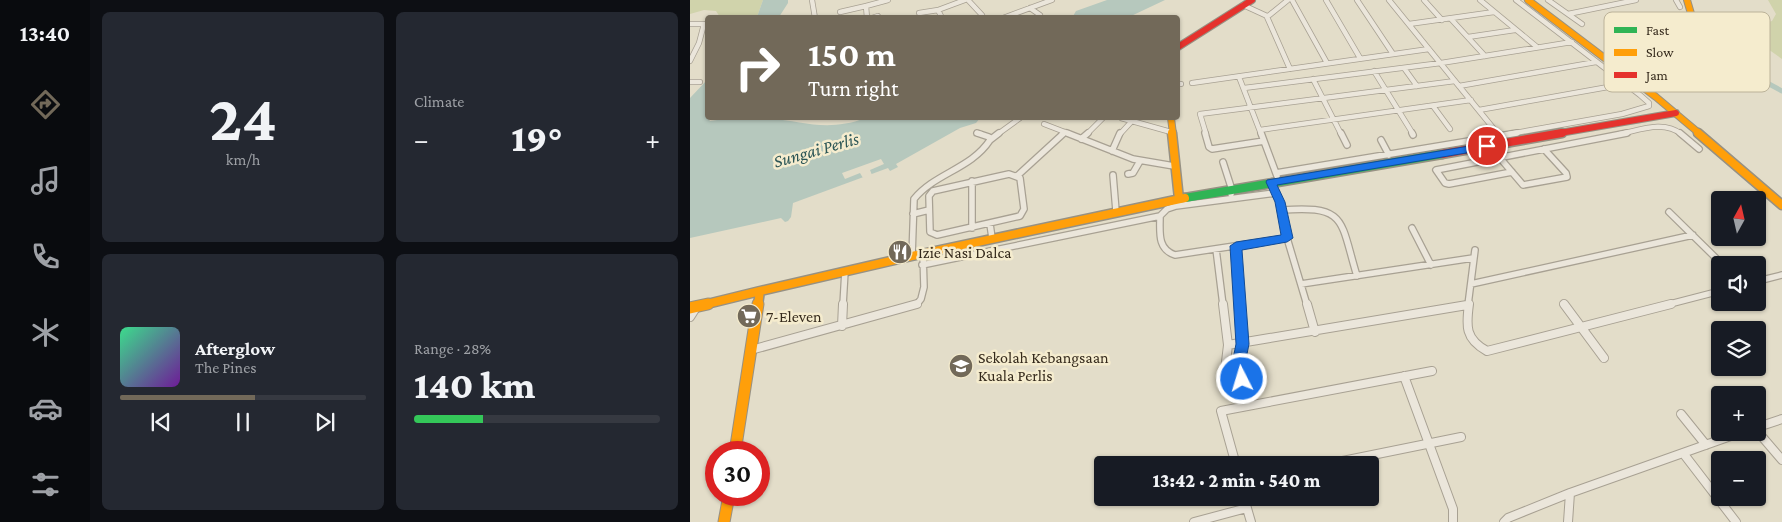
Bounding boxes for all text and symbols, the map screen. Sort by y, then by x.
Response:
legend [1604,12,1770,92]
text: 13:40 [20,21,70,46]
text: Fast [1646,22,1670,38]
icon: right [725,35,790,100]
text: 150 m [808,35,896,74]
text: Slow [1646,44,1674,60]
text: Jam [1644,67,1668,83]
text: Turn right [808,76,899,101]
text: 24 [209,82,277,154]
icon: directions [28,87,63,122]
text: Climate [414,93,464,110]
text: 19° [511,117,563,159]
text: − [414,124,429,155]
text: + [645,124,660,155]
pin [1466,125,1508,167]
water label: Sungai Perlis [771,128,861,172]
icon: arrive [1473,132,1501,160]
text: km/h [226,151,260,168]
icon: music [28,163,63,198]
north arrow [1711,191,1766,246]
map controls [1711,191,1766,506]
icon: phone [28,239,63,274]
restaurant icon: Izie Nasi Dalca [887,239,913,265]
place label: Izie Nasi Dalca [918,244,1012,261]
button: sound [1711,256,1766,311]
supermarket icon: 7-Eleven [736,303,762,329]
place label: 7-Eleven [766,308,822,325]
icon: climate [28,315,63,350]
button: layers [1711,321,1766,376]
text: Afterglow [195,338,275,359]
text: Range · 28% [414,340,491,357]
place label: Sekolah Kebangsaan Kuala Perlis [978,349,1109,384]
position arrow [1215,352,1267,404]
school or university icon: Sekolah Kebangsaan Kuala Perlis [948,353,974,379]
text: The Pines [195,359,256,376]
text: 140 km [414,364,535,406]
button: + [1711,386,1766,441]
icon: car [28,391,63,426]
icon: previous [147,408,175,436]
icon: pause [229,408,257,436]
icon: next [311,408,339,436]
speed limit sign: 30 [705,441,770,506]
button: − [1711,451,1766,506]
icon: filters [28,467,63,502]
text: 13:42 · 2 min · 540 m [1153,470,1320,491]

